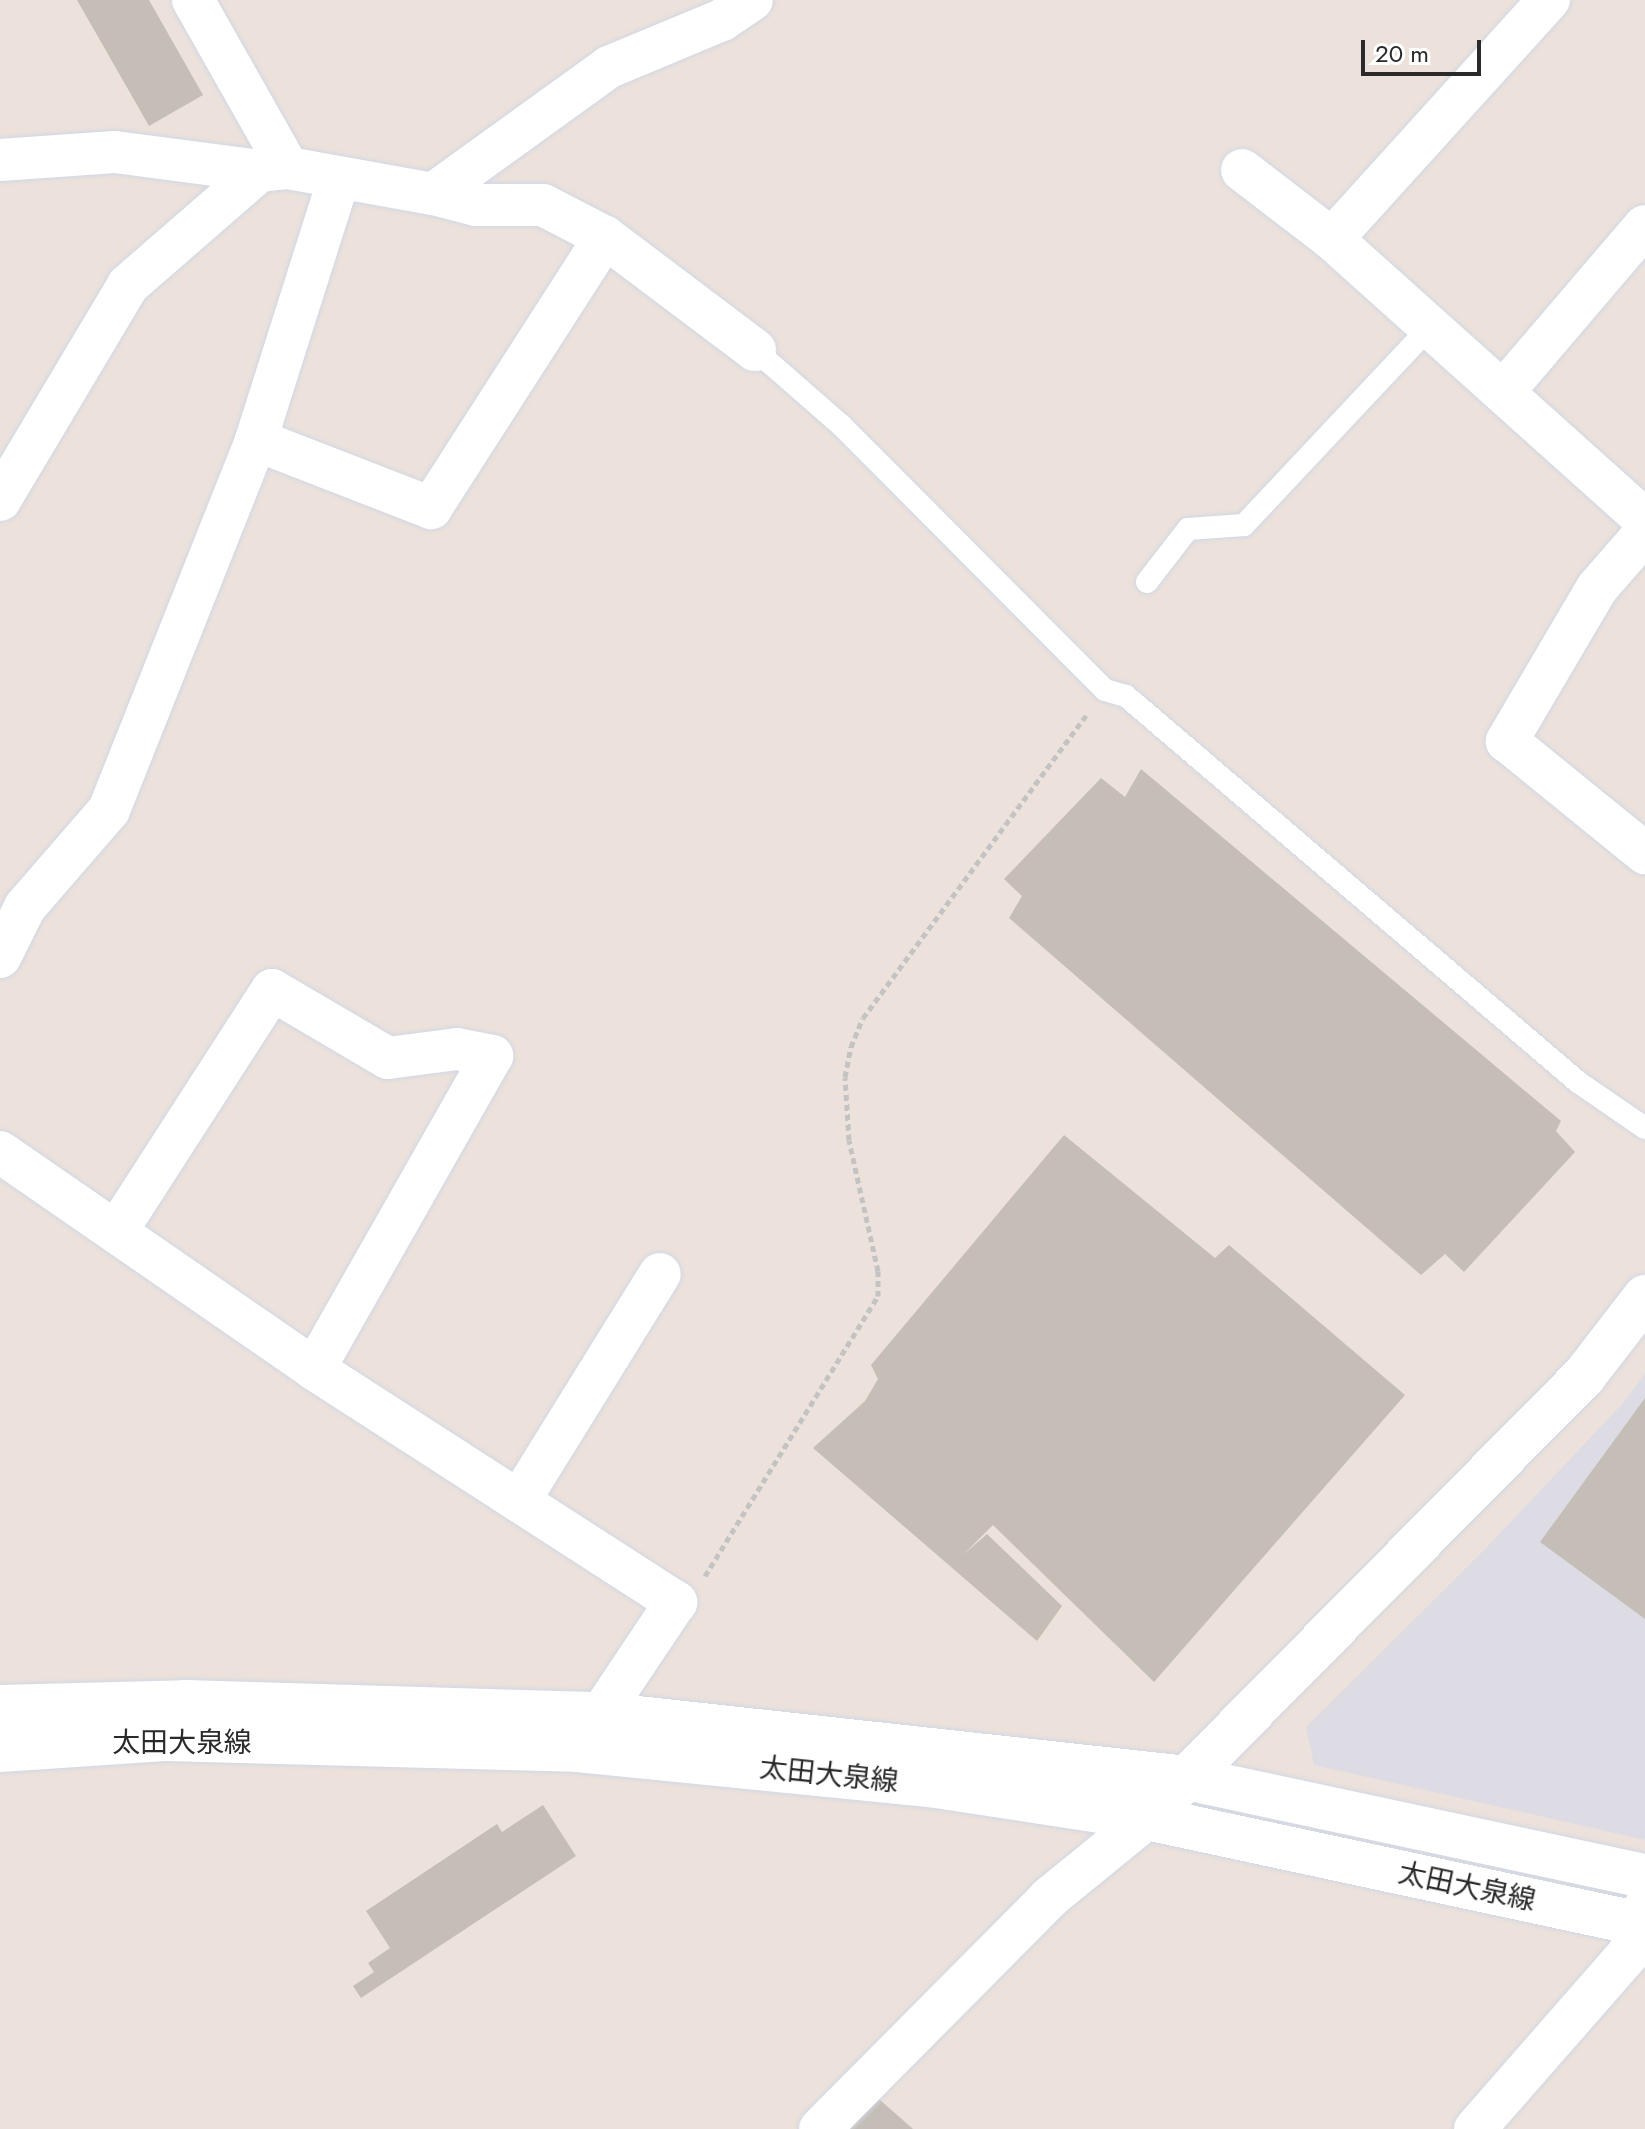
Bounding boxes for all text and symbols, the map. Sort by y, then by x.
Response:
scale bar [1365,24,1485,74]
text: 20 m [1375,36,1429,71]
street label: 太田大泉線 [112,1726,252,1760]
street label: 太田大泉線 [758,1751,900,1799]
street label: 太田大泉線 [1395,1856,1539,1918]

